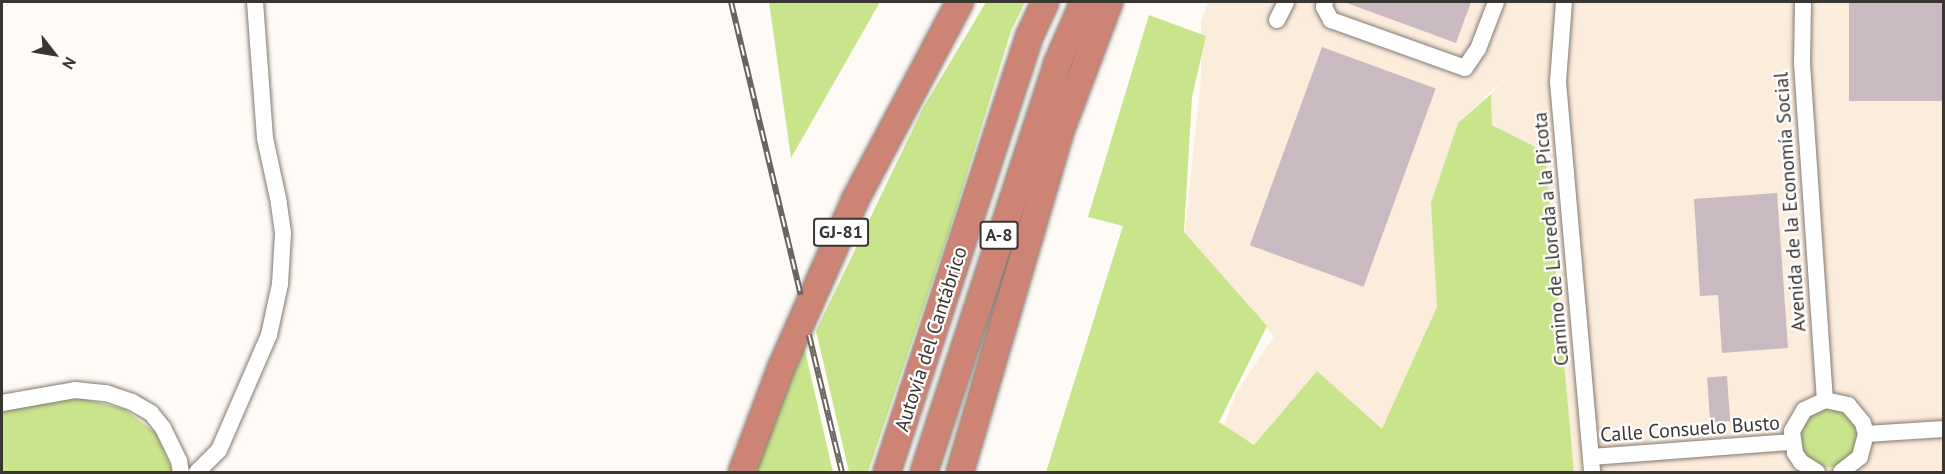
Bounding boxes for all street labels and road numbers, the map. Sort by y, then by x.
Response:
street label: Avenida de la Economía Social [1769,71,1811,333]
street label: Camino de Lloreda a la Picota [1528,111,1574,367]
road number: GJ-81 [812,217,870,247]
road number: A-8 [980,220,1018,250]
street label: Autovía del Cantábrico [890,244,972,434]
street label: Calle Consuelo Busto [1599,411,1781,447]

